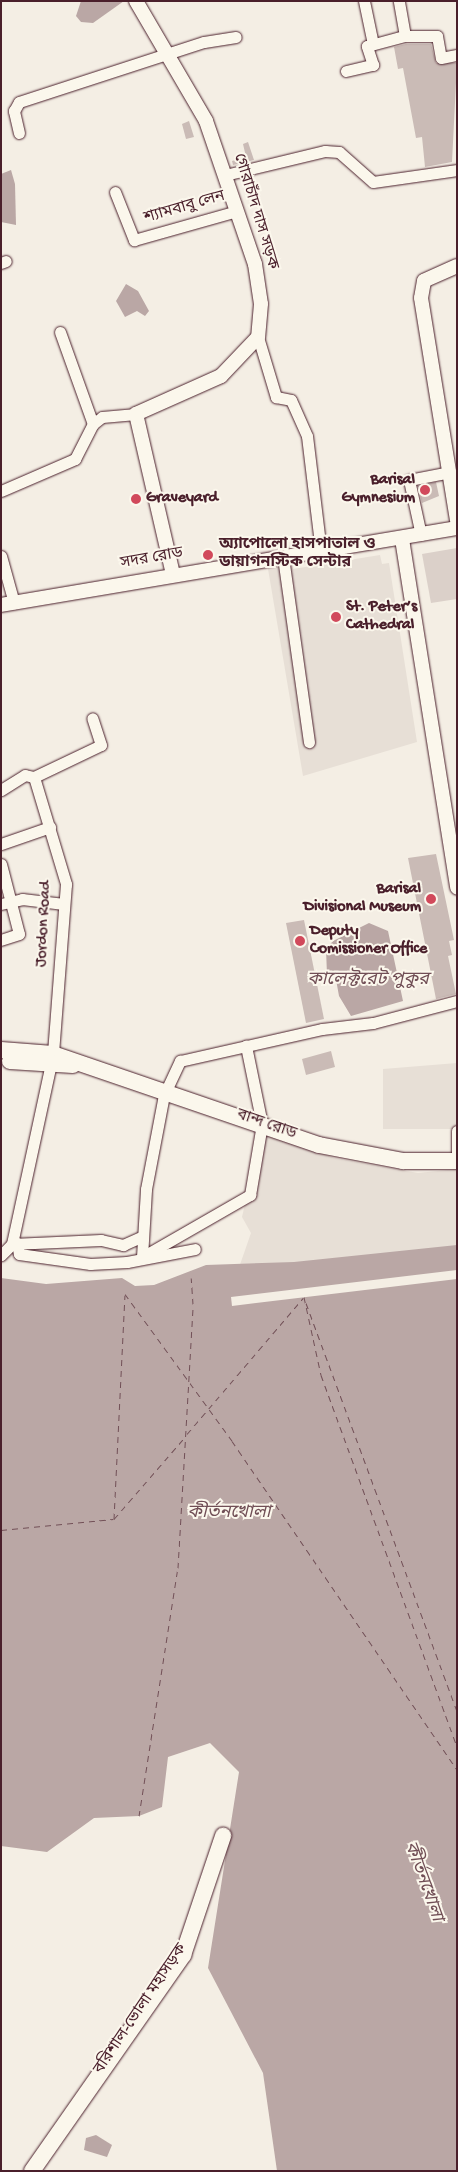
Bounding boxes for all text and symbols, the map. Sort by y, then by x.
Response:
street label: গোরাচাঁদ দাস সড়ক [227,152,281,272]
street label: শ্যামবাবু লেন [142,188,228,230]
place label: Barisal Gymnesium [342,471,415,509]
marker: Barisal Gymnesium [419,484,431,496]
place label: Graveyard [146,489,218,509]
marker: Graveyard [130,493,142,505]
place label: অ্যাপোলো হাসপাতাল ও ডায়াগনস্টিক সেন্টার [219,536,376,574]
street label: সদর রোড [119,545,185,575]
marker: অ্যাপোলো হাসপাতাল ও ডায়াগনস্টিক সেন্টার [201,548,215,562]
place label: St. Peter’s Cathedral [346,598,417,636]
marker: St. Peter’s Cathedral [330,611,342,623]
street label: Jordon Road [33,880,57,968]
place label: Barisal Divisional Museum [303,880,421,918]
marker: Barisal Divisional Museum [425,893,437,905]
place label: Deputy Comissioner Office [310,922,427,960]
marker: Deputy Comissioner Office [294,935,306,947]
water label: কালেক্টরেট পুকুর [307,970,429,992]
street label: বান্দ রোড [233,1107,299,1145]
water label: কীর্তনখোলা [187,1503,271,1525]
water label: কীর্তনখোলা [398,1839,446,1925]
street label: বরিশাল-ভোলা মহাসড়ক [91,1941,193,2079]

